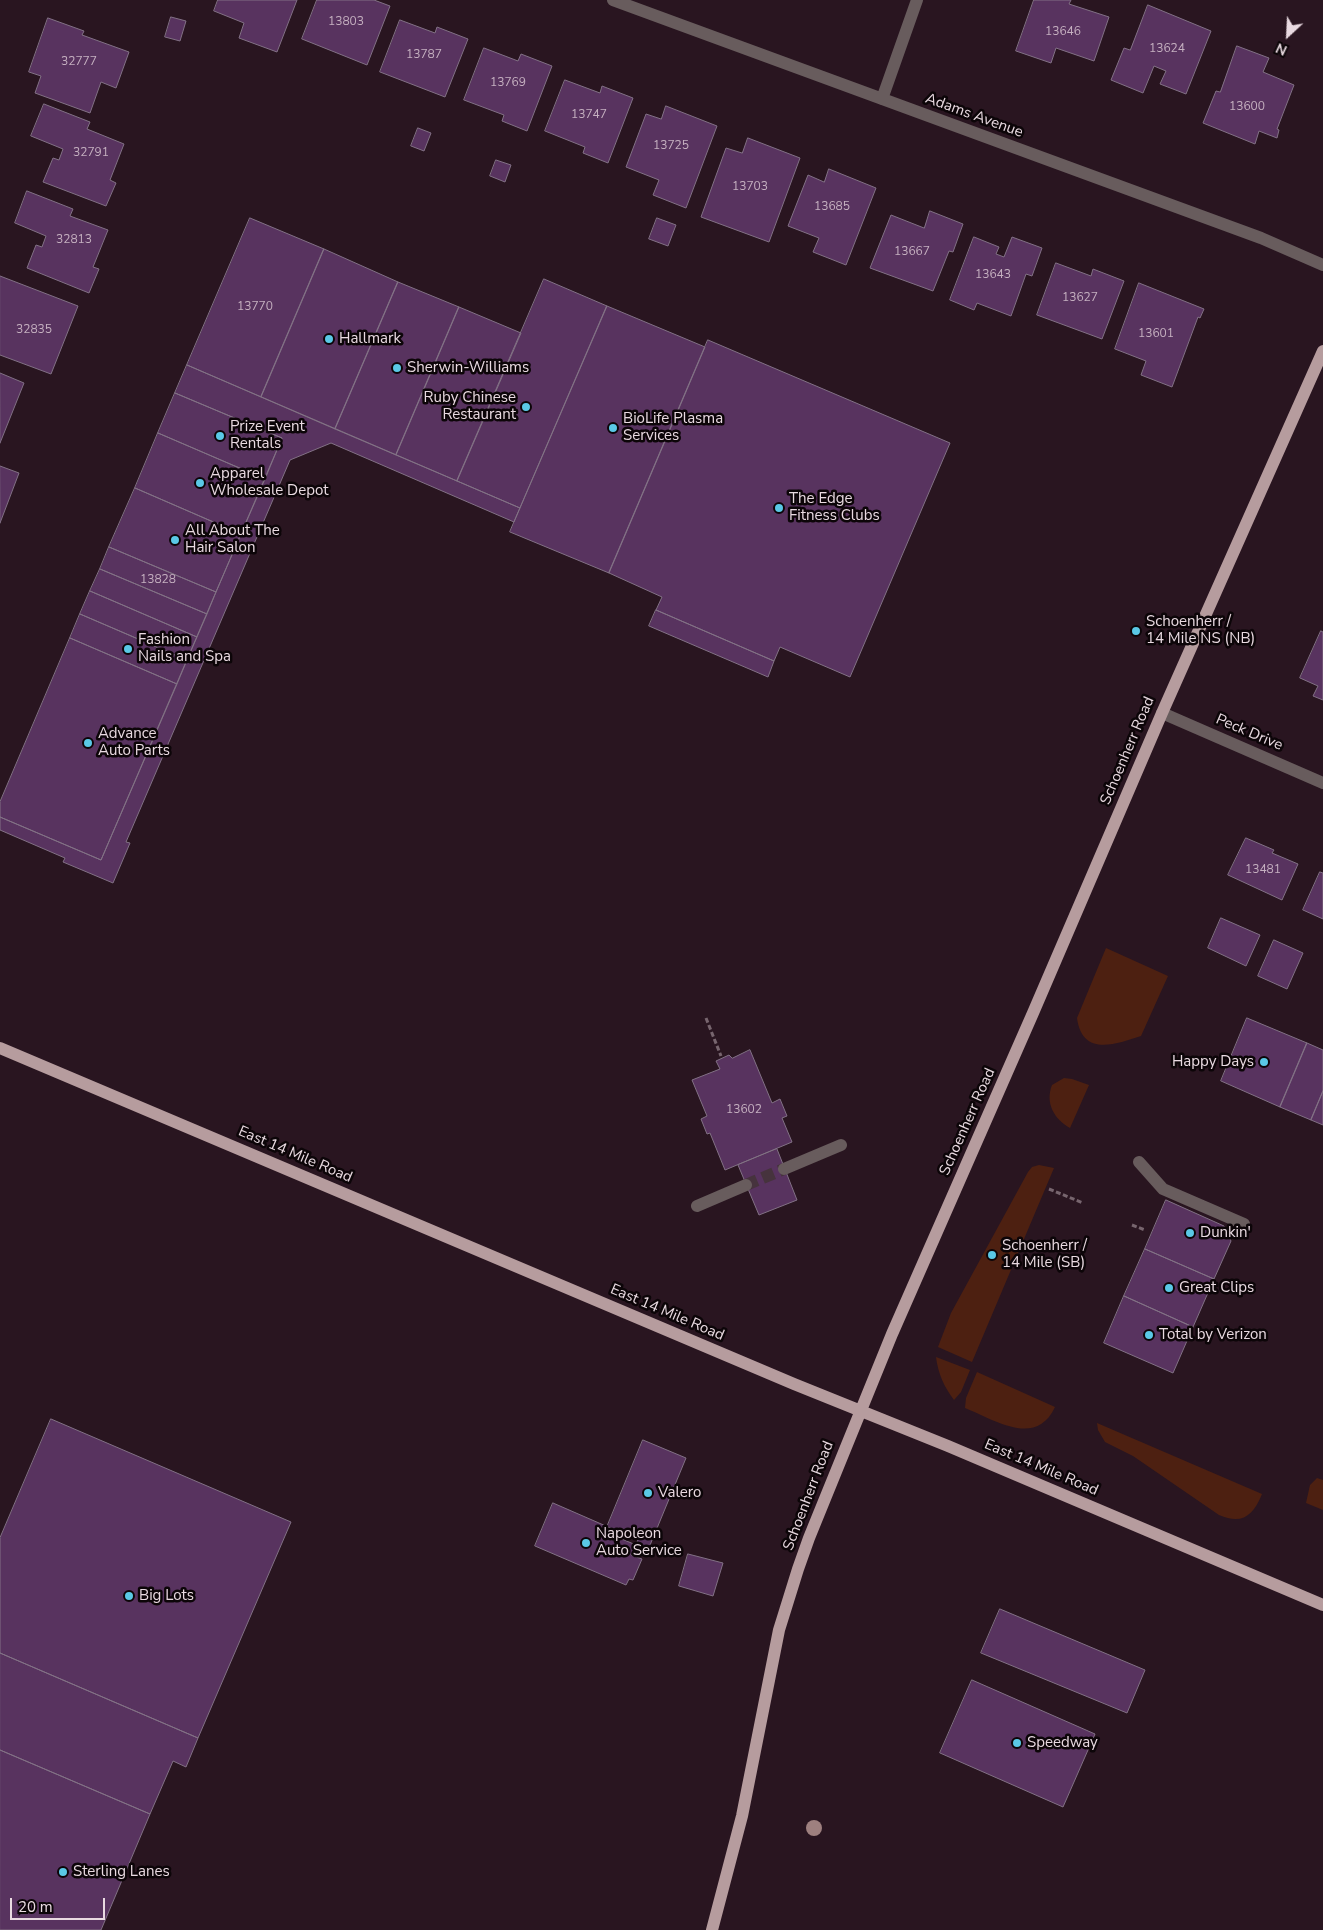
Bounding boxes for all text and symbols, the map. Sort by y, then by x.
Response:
north arrow [1263,10,1313,60]
house number: 13803 [328,15,364,29]
house number: 13646 [1045,25,1081,39]
text: N [1273,38,1290,60]
house number: 13624 [1149,42,1185,56]
house number: 13787 [406,48,442,62]
house number: 32777 [61,55,97,69]
house number: 13769 [490,76,526,90]
street label: Adams Avenue [923,90,1025,142]
house number: 13600 [1229,100,1265,114]
house number: 13747 [571,108,607,122]
house number: 13725 [653,139,689,153]
house number: 32791 [73,146,109,160]
house number: 13703 [732,180,768,194]
house number: 13685 [814,200,850,214]
house number: 32813 [56,233,92,247]
house number: 13667 [894,245,930,259]
house number: 13643 [975,268,1011,282]
house number: 13627 [1062,291,1098,305]
house number: 13770 [237,300,273,314]
house number: 32835 [16,323,52,337]
house number: 13601 [1138,327,1174,341]
place label: Hallmark [339,330,401,348]
marker: Hallmark [323,333,335,345]
place label: Sherwin-Williams [407,359,529,377]
marker: Sherwin-Williams [391,362,403,374]
place label: Ruby Chinese Restaurant [424,389,516,424]
marker: Ruby Chinese Restaurant [520,401,532,413]
place label: BioLife Plasma Services [623,410,723,445]
place label: Prize Event Rentals [230,418,305,453]
marker: BioLife Plasma Services [607,422,619,434]
marker: Prize Event Rentals [214,430,226,442]
place label: Apparel Wholesale Depot [210,465,328,500]
marker: Apparel Wholesale Depot [194,477,206,489]
place label: The Edge Fitness Clubs [789,490,880,525]
marker: The Edge Fitness Clubs [773,502,785,514]
place label: All About The Hair Salon [185,522,280,557]
marker: All About The Hair Salon [169,534,181,546]
house number: 13828 [140,573,176,587]
place label: Schoenherr / 14 Mile NS (NB) [1146,613,1255,648]
marker: Schoenherr / 14 Mile NS (NB) [1130,625,1142,637]
place label: Fashion Nails and Spa [138,631,231,666]
marker: Fashion Nails and Spa [122,643,134,655]
street label: Schoenherr Road [1097,694,1159,808]
street label: Peck Drive [1213,711,1285,755]
place label: Advance Auto Parts [98,725,170,760]
marker: Advance Auto Parts [82,737,94,749]
house number: 13481 [1245,863,1281,877]
place label: Happy Days [1172,1053,1254,1071]
marker: Happy Days [1258,1056,1270,1068]
street label: Schoenherr Road [936,1066,1000,1178]
house number: 13602 [726,1103,762,1117]
street label: East 14 Mile Road [235,1123,355,1187]
place label: Dunkin' [1200,1224,1251,1242]
marker: Dunkin' [1184,1227,1196,1239]
place label: Schoenherr / 14 Mile (SB) [1002,1237,1087,1272]
marker: Schoenherr / 14 Mile (SB) [986,1249,998,1261]
place label: Great Clips [1179,1279,1254,1297]
street label: East 14 Mile Road [607,1281,727,1345]
marker: Great Clips [1163,1282,1175,1294]
place label: Total by Verizon [1159,1326,1267,1344]
marker: Total by Verizon [1143,1329,1155,1341]
street label: East 14 Mile Road [981,1436,1101,1500]
street label: Schoenherr Road [780,1439,838,1553]
place label: Valero [658,1484,701,1502]
marker: Valero [642,1487,654,1499]
place label: Napoleon Auto Service [596,1525,682,1560]
marker: Napoleon Auto Service [580,1537,592,1549]
place label: Big Lots [139,1587,194,1605]
marker: Big Lots [123,1590,135,1602]
place label: Speedway [1027,1734,1098,1752]
marker: Speedway [1011,1737,1023,1749]
place label: Sterling Lanes [73,1863,170,1881]
marker: Sterling Lanes [57,1866,69,1878]
scale bar [12,1888,108,1920]
text: 20 m [18,1897,53,1917]

